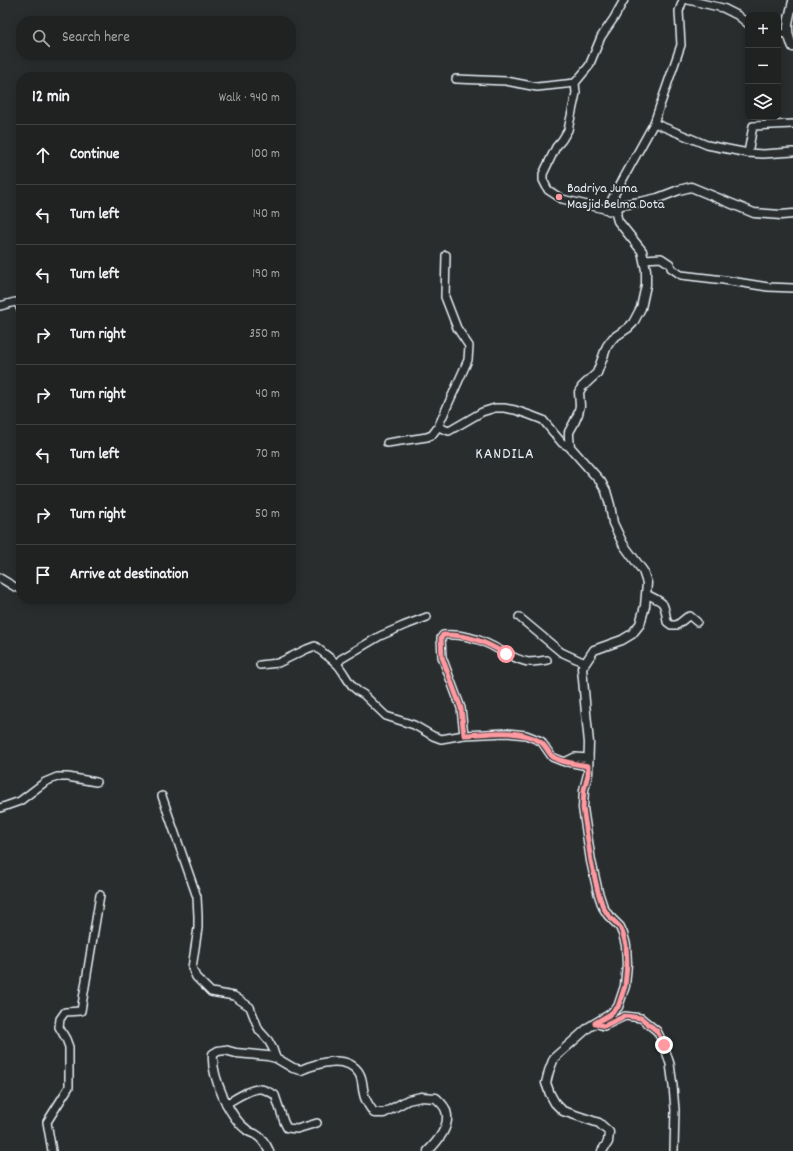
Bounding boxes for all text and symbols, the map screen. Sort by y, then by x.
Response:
map controls [745,12,781,120]
button: + [745,12,781,48]
search box [16,16,296,60]
icon: search [30,27,52,49]
text: Search here [62,27,130,49]
button: − [745,48,781,84]
button: layers [745,84,781,120]
text: 12 min [32,86,70,110]
text: Walk · 940 m [219,89,280,108]
icon: ahead [32,144,54,166]
text: Continue [70,144,119,166]
text: 100 m [251,145,280,164]
place label: Badriya Juma Masjid Belma Dota [567,179,665,215]
marker: Badriya Juma Masjid Belma Dota [554,192,564,202]
icon: left [32,204,54,226]
text: Turn left [70,204,119,226]
text: 140 m [253,205,280,224]
icon: left [32,264,54,286]
text: Turn left [70,264,119,286]
text: 190 m [252,265,280,284]
icon: right [32,324,54,346]
text: Turn right [70,324,126,346]
text: 350 m [249,325,280,344]
icon: right [32,384,54,406]
text: Turn right [70,384,126,406]
text: 40 m [256,385,280,404]
district label: KANDILA [475,443,535,466]
icon: left [32,444,54,466]
text: Turn left [70,444,119,466]
text: 70 m [256,445,280,464]
icon: right [32,504,54,526]
text: Turn right [70,504,126,526]
text: 50 m [255,505,280,524]
icon: arrive [32,564,54,586]
text: Arrive at destination [70,564,188,586]
route start [497,645,515,663]
route end [655,1036,673,1054]

